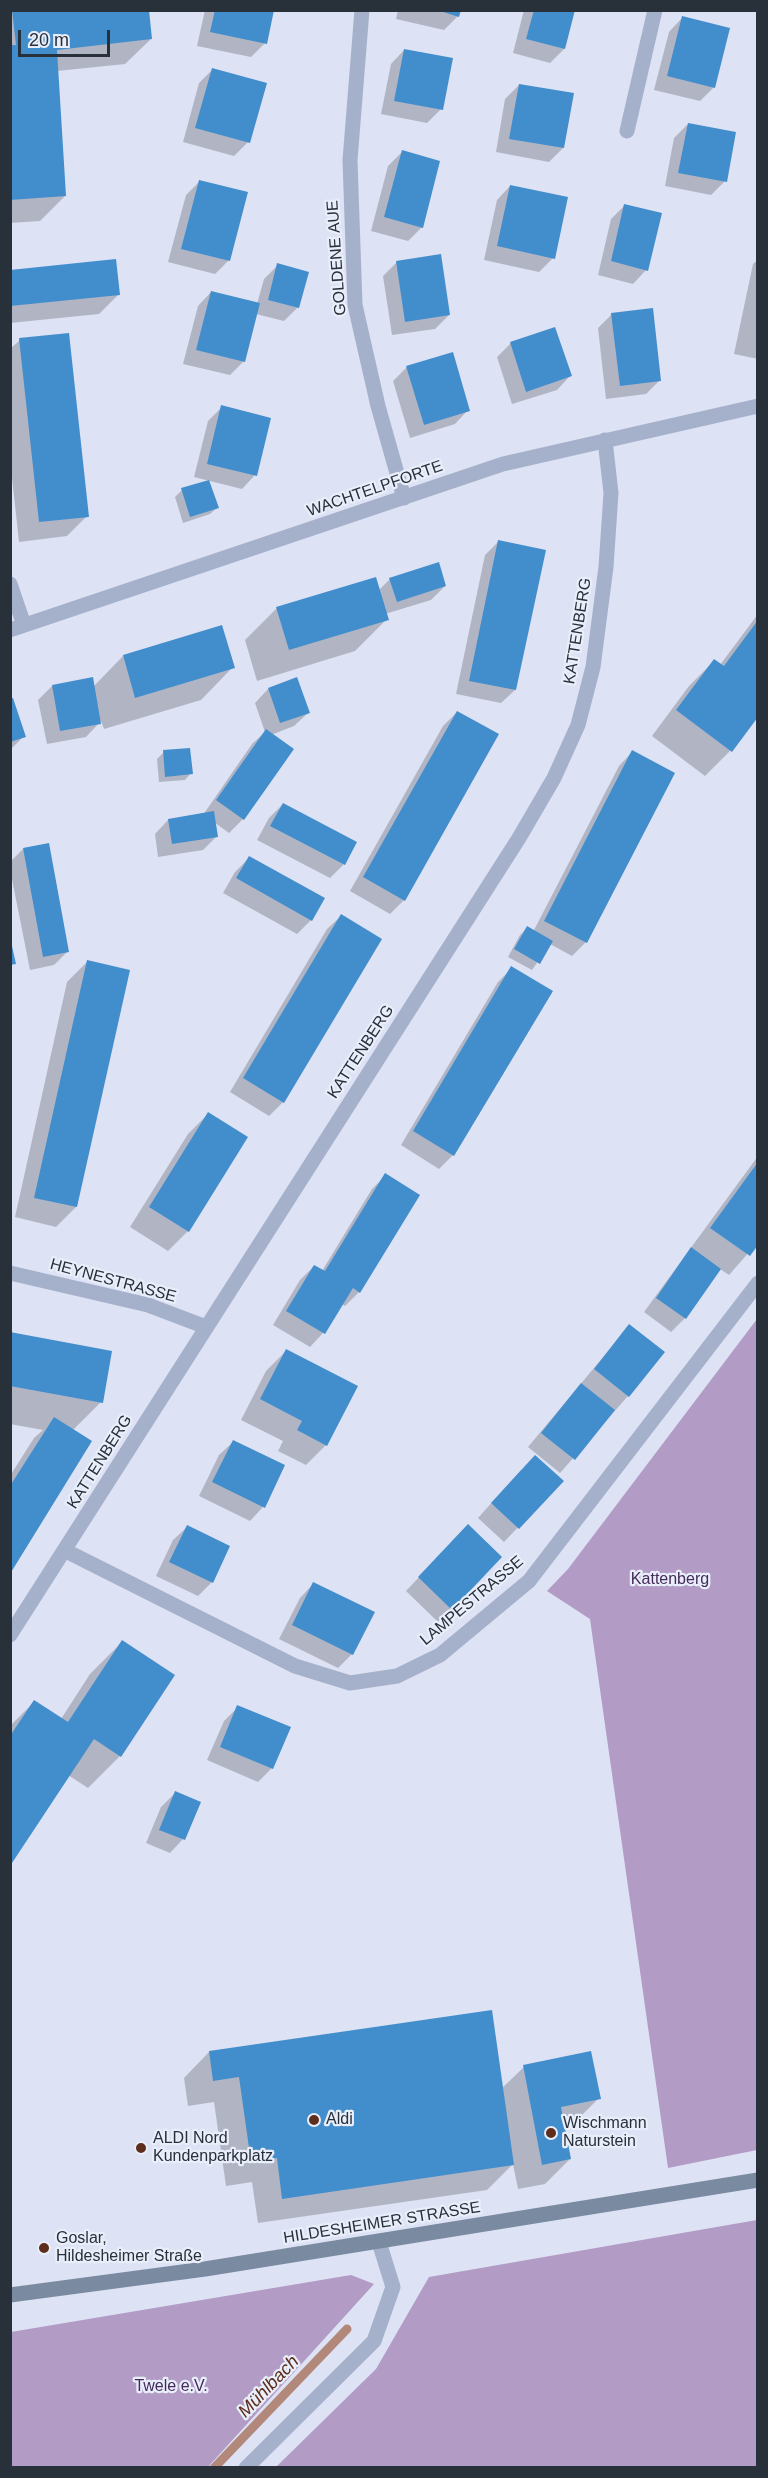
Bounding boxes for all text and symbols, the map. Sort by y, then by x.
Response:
scale bar [21,18,112,56]
text: 20 m [29,30,69,50]
street label: GOLDENE AUE [323,200,351,316]
street label: WACHTELPFORTE [305,457,445,521]
street label: KATTENBERG [560,577,596,685]
street label: KATTENBERG [324,1002,398,1102]
street label: HEYNESTRASSE [48,1255,178,1307]
street label: KATTENBERG [63,1411,137,1513]
street label: LAMPESTRASSE [416,1552,528,1650]
park label: Kattenberg [631,1570,709,1590]
place label: Aldi [326,2110,353,2130]
marker: Aldi [307,2113,321,2127]
place label: Wischmann Naturstein [563,2114,647,2152]
marker: Wischmann Naturstein [544,2126,558,2140]
place label: ALDI Nord Kundenparkplatz [153,2129,273,2167]
marker: ALDI Nord Kundenparkplatz [134,2141,148,2155]
street label: HILDESHEIMER STRASSE [282,2198,482,2248]
place label: Goslar, Hildesheimer Straße [56,2229,202,2267]
marker: Goslar, Hildesheimer Straße [37,2241,51,2255]
water label: Mühlbach [234,2351,304,2423]
park label: Twele e.V. [134,2377,208,2397]

